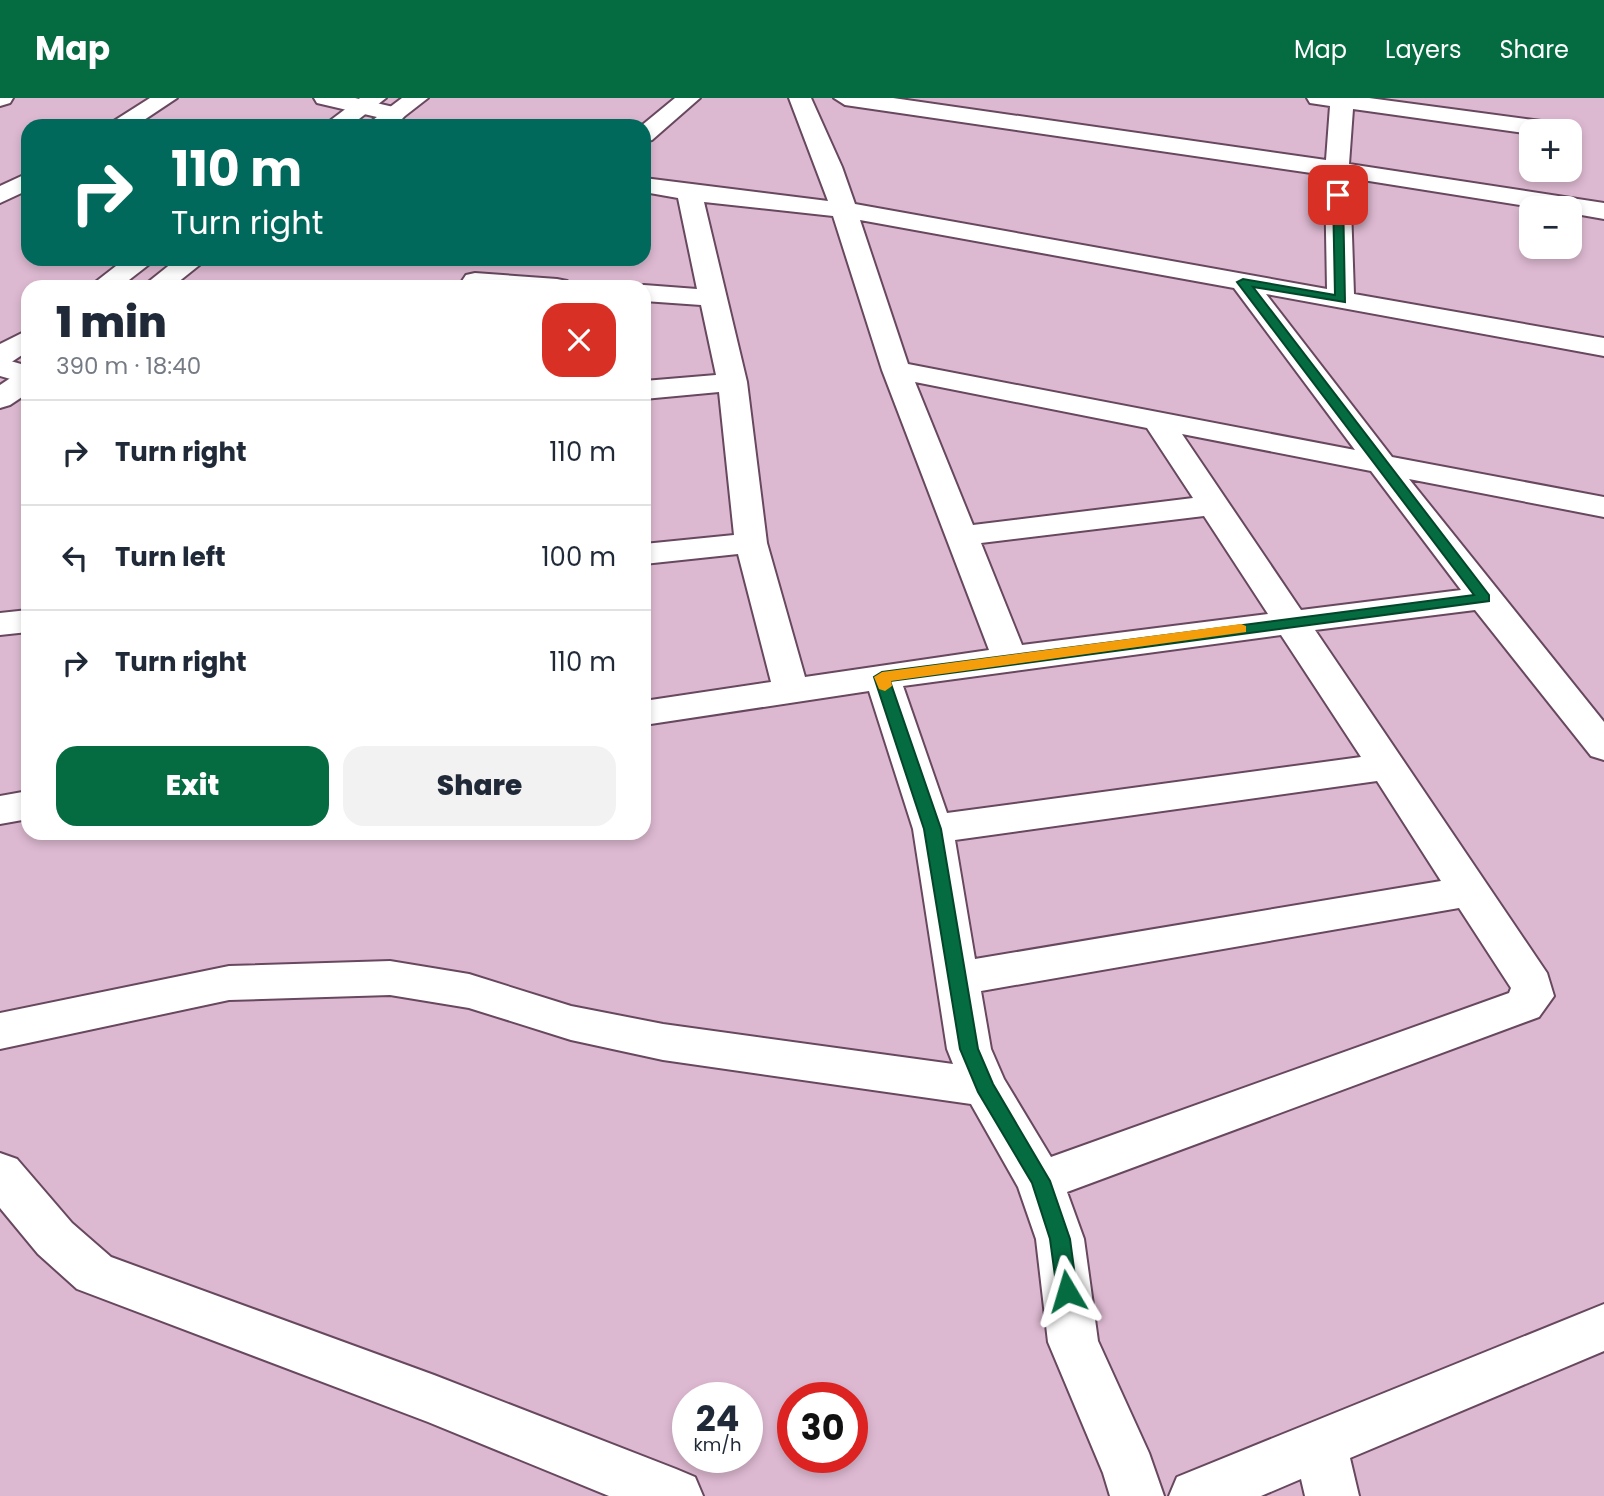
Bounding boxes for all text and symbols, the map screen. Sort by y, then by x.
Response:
text: Map [35,25,110,72]
text: Map [1294,33,1347,66]
text: Layers [1385,33,1461,66]
text: Share [1499,33,1569,66]
map controls [1519,119,1582,259]
button: + [1519,119,1582,182]
text: 110 m [171,135,302,203]
icon: right [56,147,147,238]
pin [1308,165,1368,225]
icon: arrive [1319,176,1357,214]
button: − [1519,196,1582,259]
text: Turn right [171,200,323,245]
text: 1 min [56,293,167,352]
button: close [542,303,616,377]
text: 390 m · 18:40 [56,350,201,382]
icon: right [56,434,94,472]
text: Turn right [115,434,247,470]
text: 110 m [549,434,616,470]
icon: left [56,539,94,577]
text: Turn left [115,539,226,575]
text: 100 m [541,539,616,575]
icon: right [56,644,94,682]
text: Turn right [115,644,247,680]
text: 110 m [549,644,616,680]
button: Exit [56,746,329,826]
button: Share [343,746,616,826]
position arrow [1030,1254,1104,1328]
speed limit sign: 30 [777,1382,868,1473]
text: 24 [696,1394,739,1443]
text: km/h [694,1432,741,1457]

